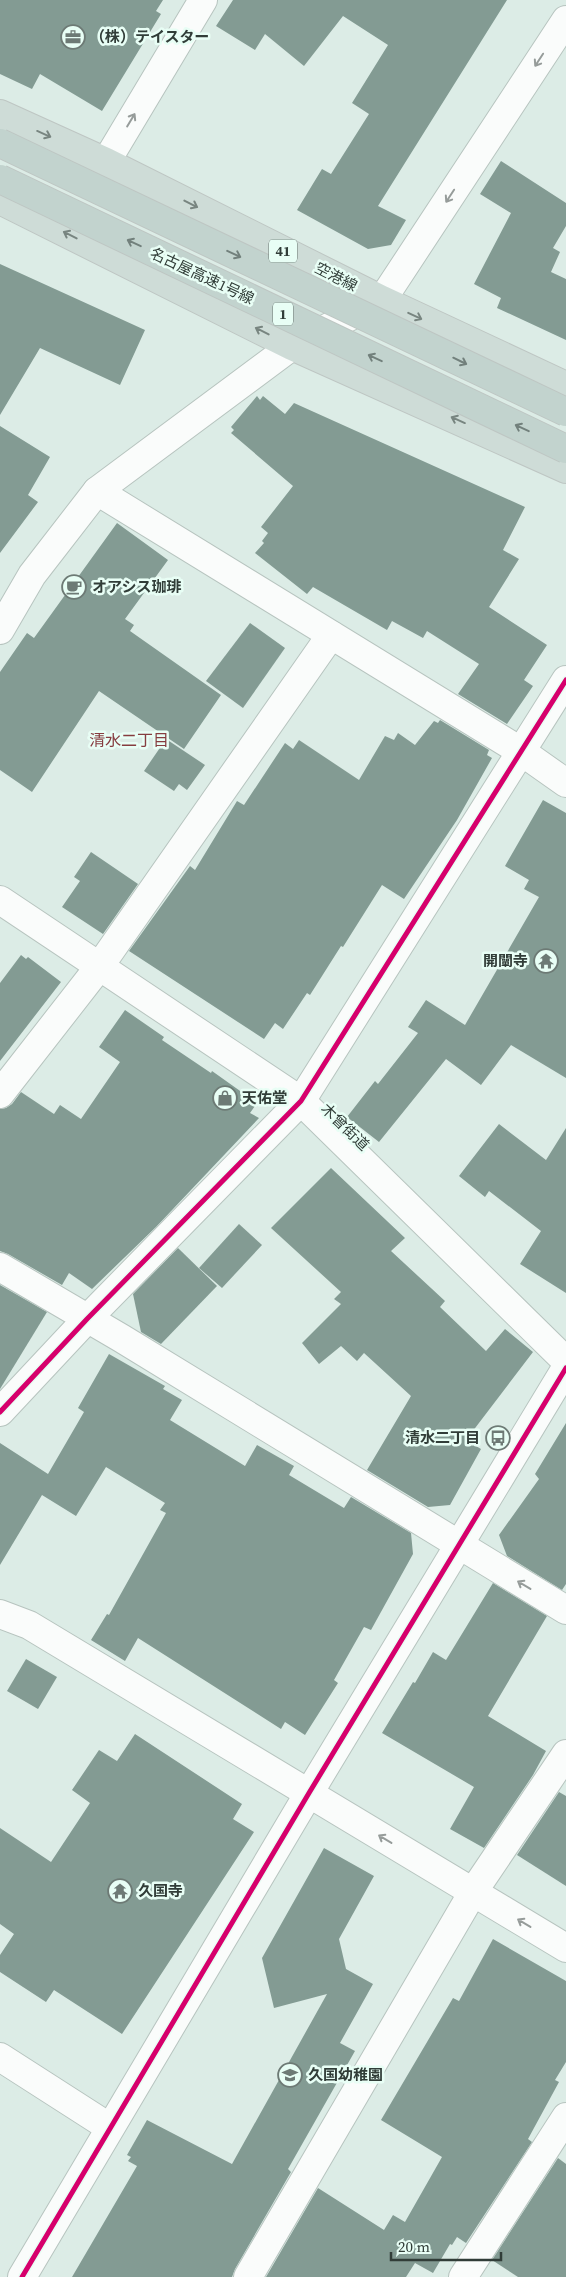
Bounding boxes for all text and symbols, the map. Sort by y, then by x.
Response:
office icon: （株）テイスター [60,24,86,50]
place label: （株）テイスター [90,26,210,47]
one-way arrow [534,53,544,67]
one-way arrow [126,113,136,127]
one-way arrow [36,130,51,139]
one-way arrow [445,189,455,203]
one-way arrow [183,200,198,209]
one-way arrow [63,229,78,239]
one-way arrow [127,238,142,248]
road number: 41 [269,240,297,262]
street label: 名古屋高速1号線 [147,242,258,309]
one-way arrow [226,250,241,259]
street label: 空港線 [311,257,361,296]
road number: 1 [273,302,293,326]
one-way arrow [407,311,422,321]
one-way arrow [255,326,270,335]
one-way arrow [368,353,383,363]
one-way arrow [452,357,467,366]
one-way arrow [451,415,466,424]
one-way arrow [515,423,530,432]
cafe icon: オアシス珈琲 [61,574,87,600]
place label: オアシス珈琲 [92,576,181,597]
district label: 清水二丁目 [89,729,169,751]
temple icon: 開闡寺 [533,948,559,974]
place label: 開闡寺 [483,950,528,971]
shop icon: 天佑堂 [212,1085,238,1111]
place label: 天佑堂 [242,1087,287,1108]
street label: 木曾街道 [316,1098,374,1155]
bus stop icon: 清水二丁目 [485,1425,511,1451]
place label: 清水二丁目 [405,1427,480,1448]
one-way arrow [518,1579,532,1589]
one-way arrow [379,1834,393,1844]
temple icon: 久国寺 [107,1878,133,1904]
place label: 久国寺 [138,1880,183,1901]
one-way arrow [518,1917,532,1927]
school or university icon: 久国幼稚園 [277,2062,303,2088]
place label: 久国幼稚園 [308,2064,383,2085]
scale bar [391,2230,501,2262]
text: 20 m [398,2236,430,2257]

